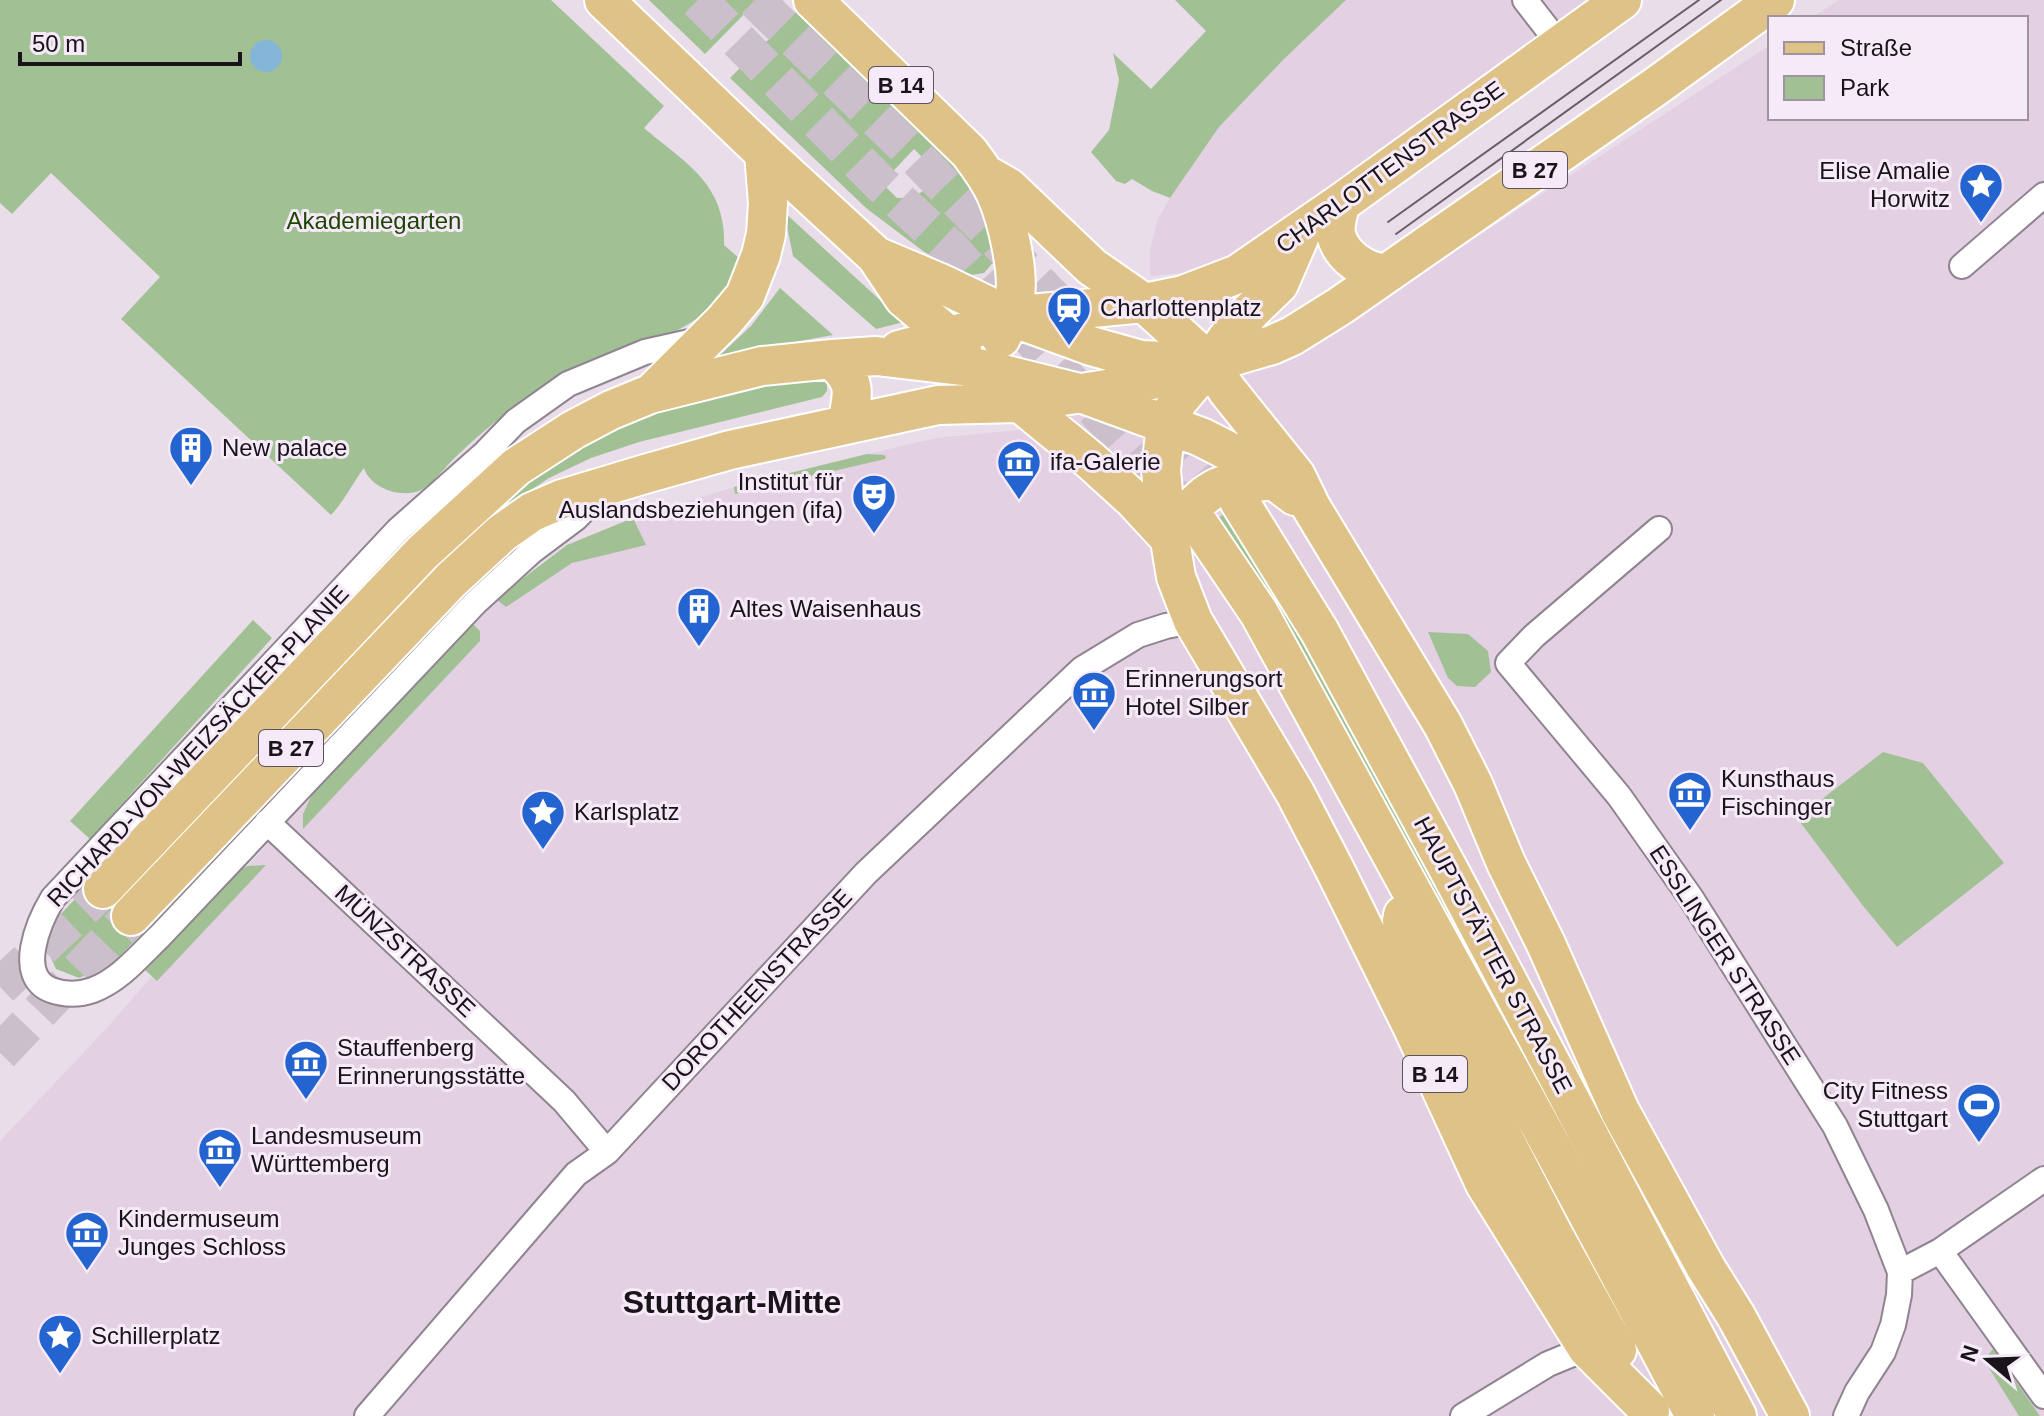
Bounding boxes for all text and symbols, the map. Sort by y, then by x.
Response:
scale bar [20,16,240,66]
legend [1768,16,2028,120]
text: 50 m [32,30,85,57]
text: Straße [1840,34,1912,61]
road number: B 14 [869,67,933,103]
text: Park [1840,74,1890,101]
street label: CHARLOTTENSTRASSE [1271,75,1509,258]
road number: B 27 [1503,152,1567,188]
place label: Elise Amalie Horwitz [1819,157,1950,212]
place icon: Elise Amalie Horwitz [1957,161,2005,224]
park label: Akademiegarten [287,207,461,234]
station icon: Charlottenplatz [1045,284,1093,347]
place label: Charlottenplatz [1100,294,1261,321]
building icon: New palace [167,424,215,487]
place label: New palace [222,434,347,461]
museum icon: ifa-Galerie [995,438,1043,501]
place label: ifa-Galerie [1050,448,1161,475]
place label: Institut für Auslandsbeziehungen (ifa) [559,468,843,523]
theatre icon: Institut für Auslandsbeziehungen (ifa) [850,472,898,535]
street label: RICHARD-VON-WEIZSÄCKER-PLANIE [41,579,354,912]
building icon: Altes Waisenhaus [675,585,723,648]
place label: Altes Waisenhaus [730,595,921,622]
place label: Erinnerungsort Hotel Silber [1125,665,1283,720]
museum icon: Erinnerungsort Hotel Silber [1070,669,1118,732]
road number: B 27 [259,730,323,766]
place label: Kunsthaus Fischinger [1721,765,1834,820]
museum icon: Kunsthaus Fischinger [1666,769,1714,832]
place icon: Karlsplatz [519,788,567,851]
place label: Karlsplatz [574,798,679,825]
street label: HAUPTSTÄTTER STRASSE [1409,812,1578,1098]
street label: ESSLINGER STRASSE [1644,840,1806,1069]
street label: MÜNZSTRASSE [330,879,481,1022]
street label: DOROTHEENSTRASSE [656,883,857,1096]
place label: Stauffenberg Erinnerungsstätte [337,1034,525,1089]
museum icon: Stauffenberg Erinnerungsstätte [282,1038,330,1101]
road number: B 14 [1403,1056,1467,1092]
place label: City Fitness Stuttgart [1823,1077,1948,1132]
sports icon: City Fitness Stuttgart [1955,1081,2003,1144]
place label: Landesmuseum Württemberg [251,1122,422,1177]
museum icon: Landesmuseum Württemberg [196,1126,244,1189]
place label: Kindermuseum Junges Schloss [118,1205,286,1260]
museum icon: Kindermuseum Junges Schloss [63,1209,111,1272]
district label: Stuttgart-Mitte [623,1284,841,1320]
place icon: Schillerplatz [36,1312,84,1375]
north arrow [1948,1320,2028,1400]
place label: Schillerplatz [91,1322,220,1349]
text: N [1955,1342,1984,1365]

